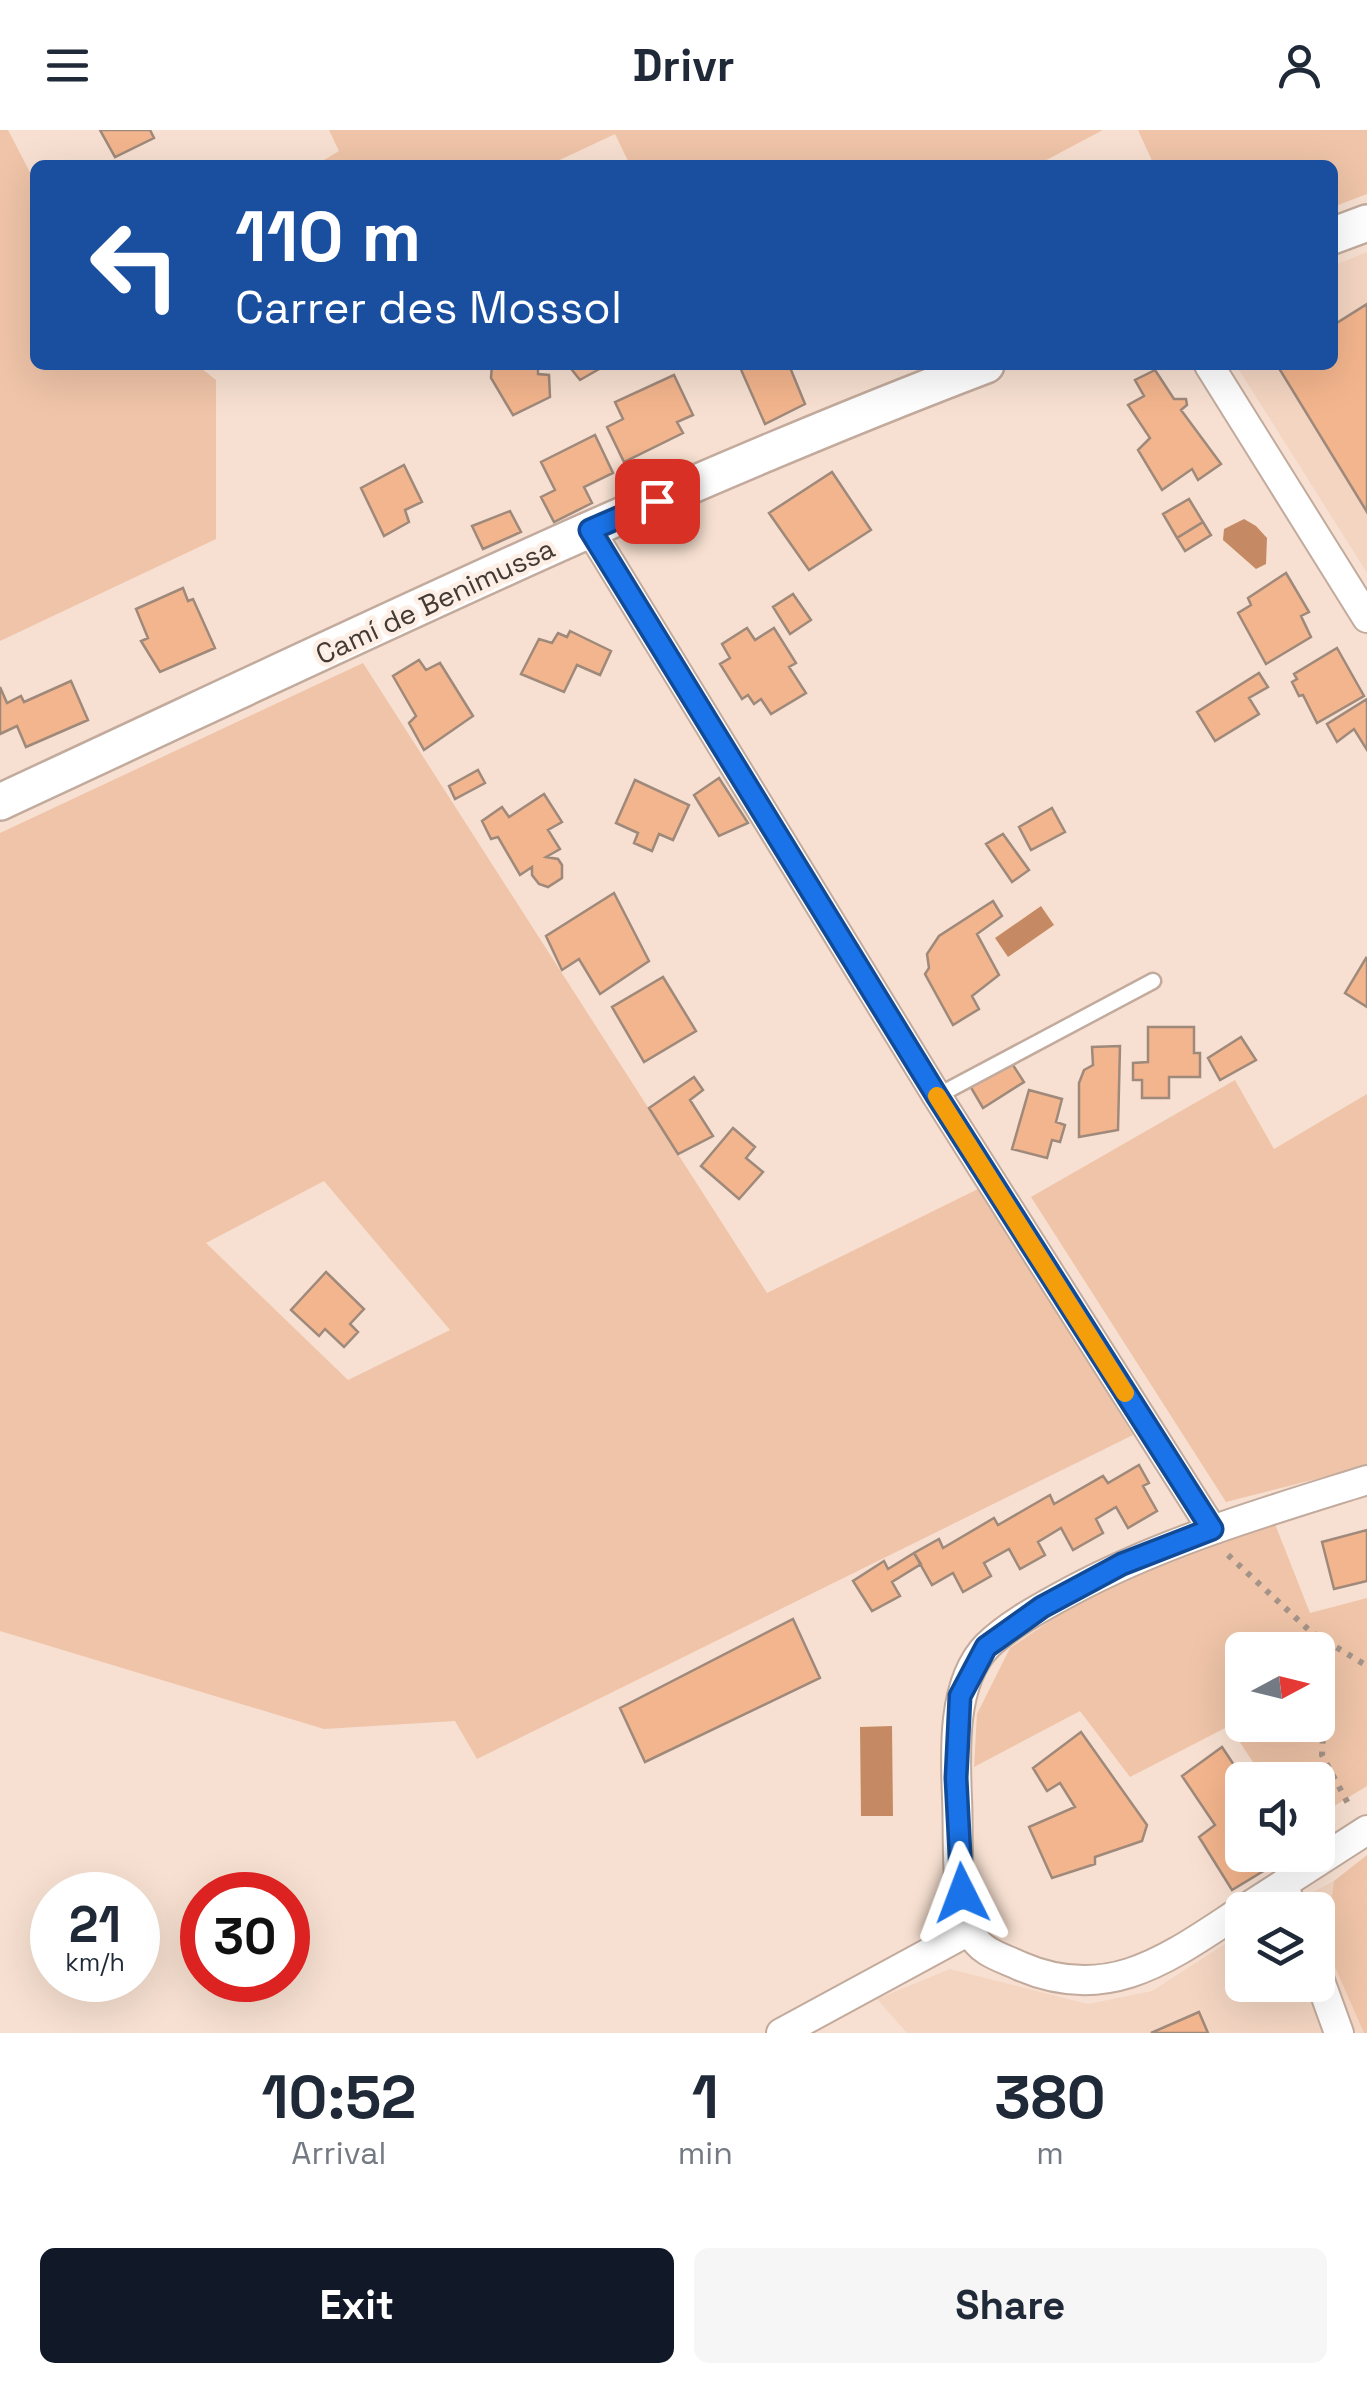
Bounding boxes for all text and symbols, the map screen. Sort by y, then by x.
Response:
text: Drivr [632,37,735,94]
icon: menu [40,38,95,93]
icon: person [1272,38,1327,93]
text: 110 m [235,192,421,281]
icon: left [70,200,200,330]
text: Carrer des Mossol [235,279,622,336]
pin [615,459,700,544]
icon: arrive [630,474,685,529]
street label: Camí de Benimussa [310,530,560,672]
north arrow [1225,1632,1335,1742]
map controls [1225,1632,1335,2002]
button: sound [1225,1762,1335,1872]
position arrow [910,1841,1014,1945]
speed limit sign: 30 [180,1872,310,2002]
button: layers [1225,1892,1335,2002]
text: 21 [69,1893,121,1957]
text: km/h [65,1946,125,1978]
text: 10:52 [261,2059,416,2136]
text: 1 [692,2059,719,2136]
text: 380 [994,2059,1106,2136]
text: Arrival [291,2133,386,2173]
text: min [678,2133,733,2173]
text: m [1036,2133,1064,2173]
button: Exit [40,2248,674,2363]
button: Share [694,2248,1327,2363]

